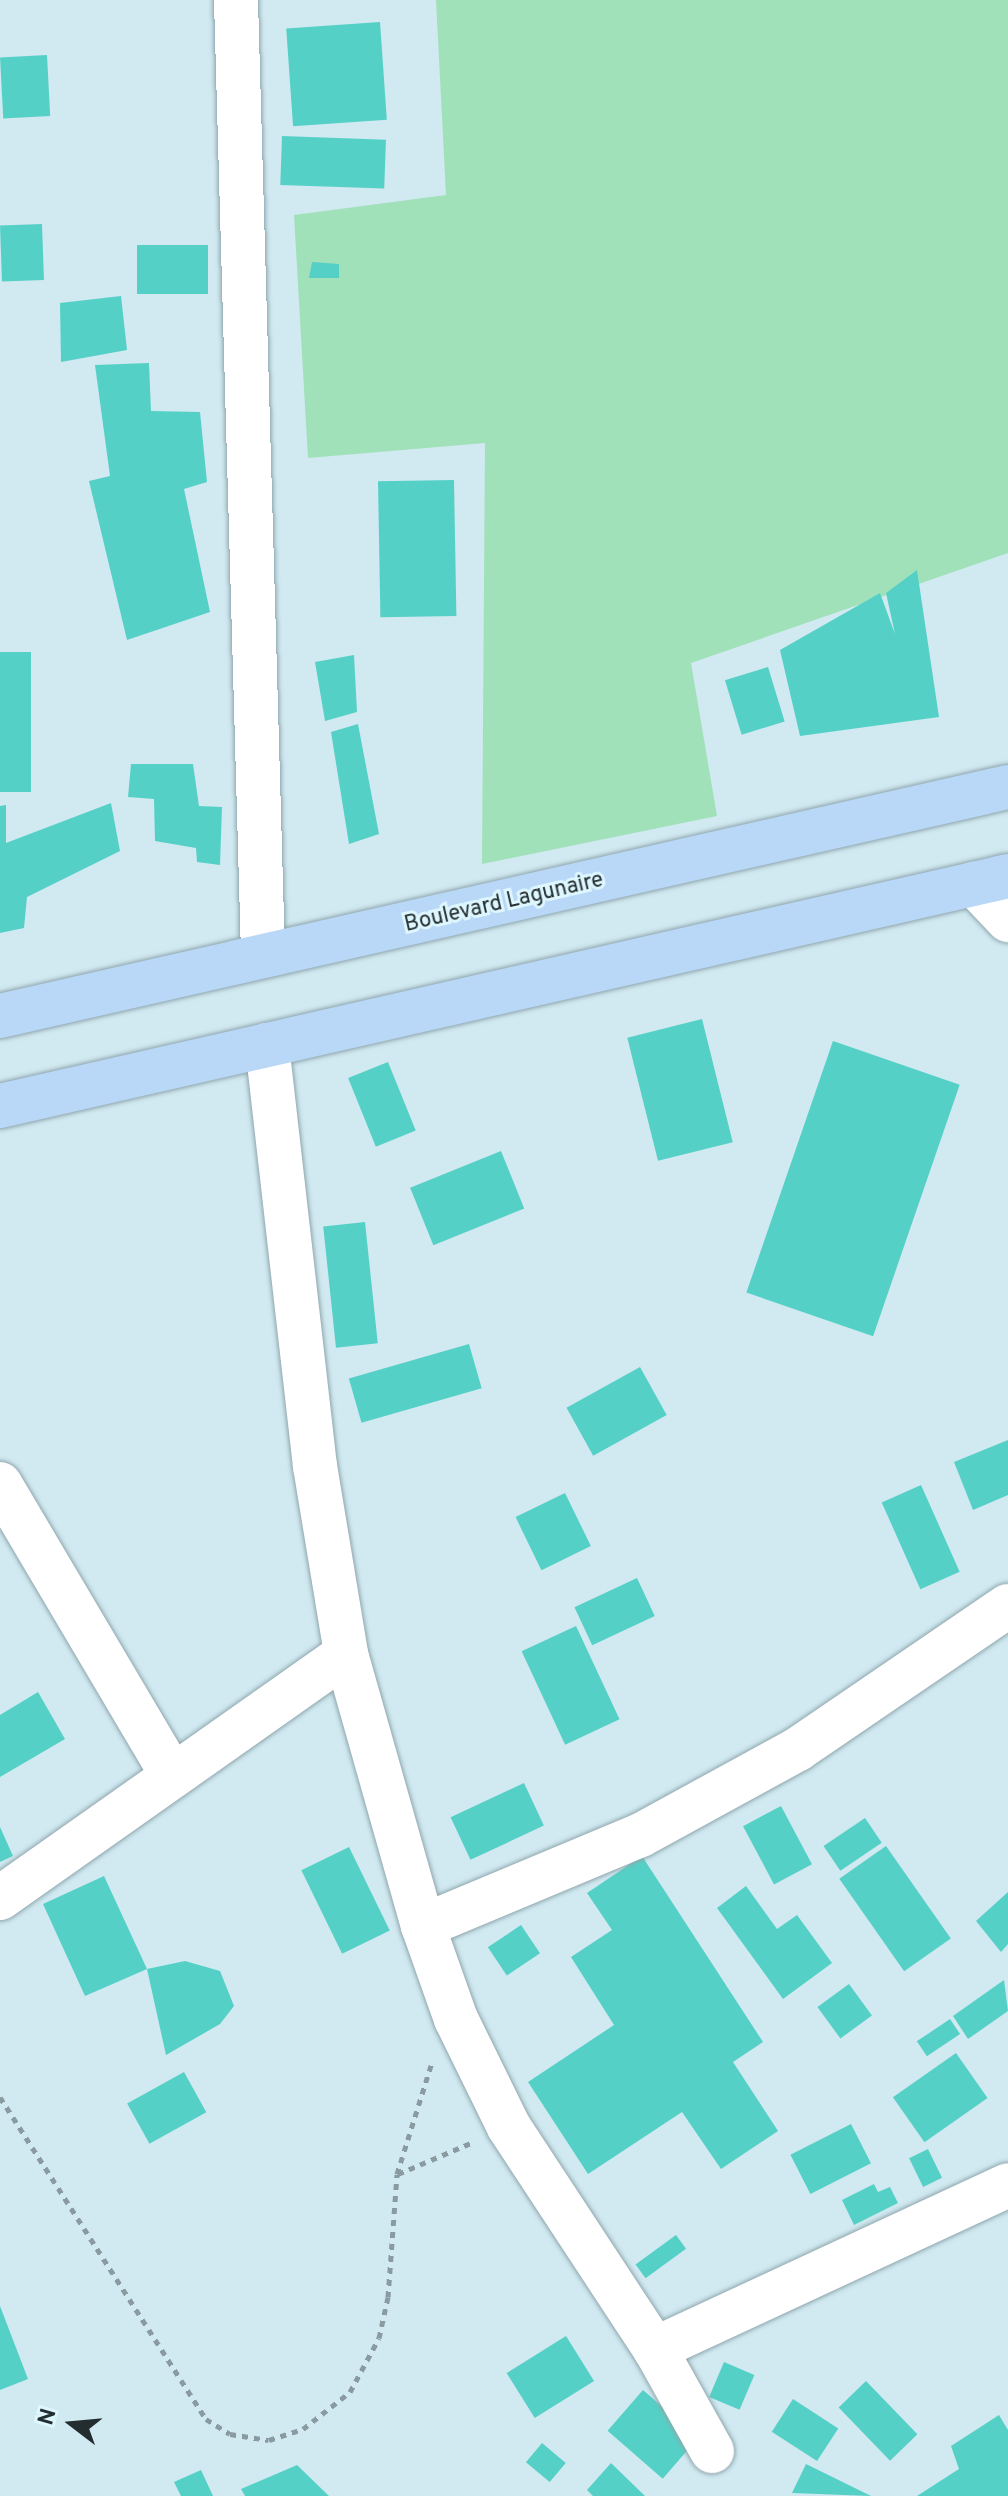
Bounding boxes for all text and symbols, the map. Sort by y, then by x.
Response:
street label: Boulevard Lagunaire [402,867,606,939]
north arrow [32,2384,112,2464]
text: N [33,2406,64,2429]

